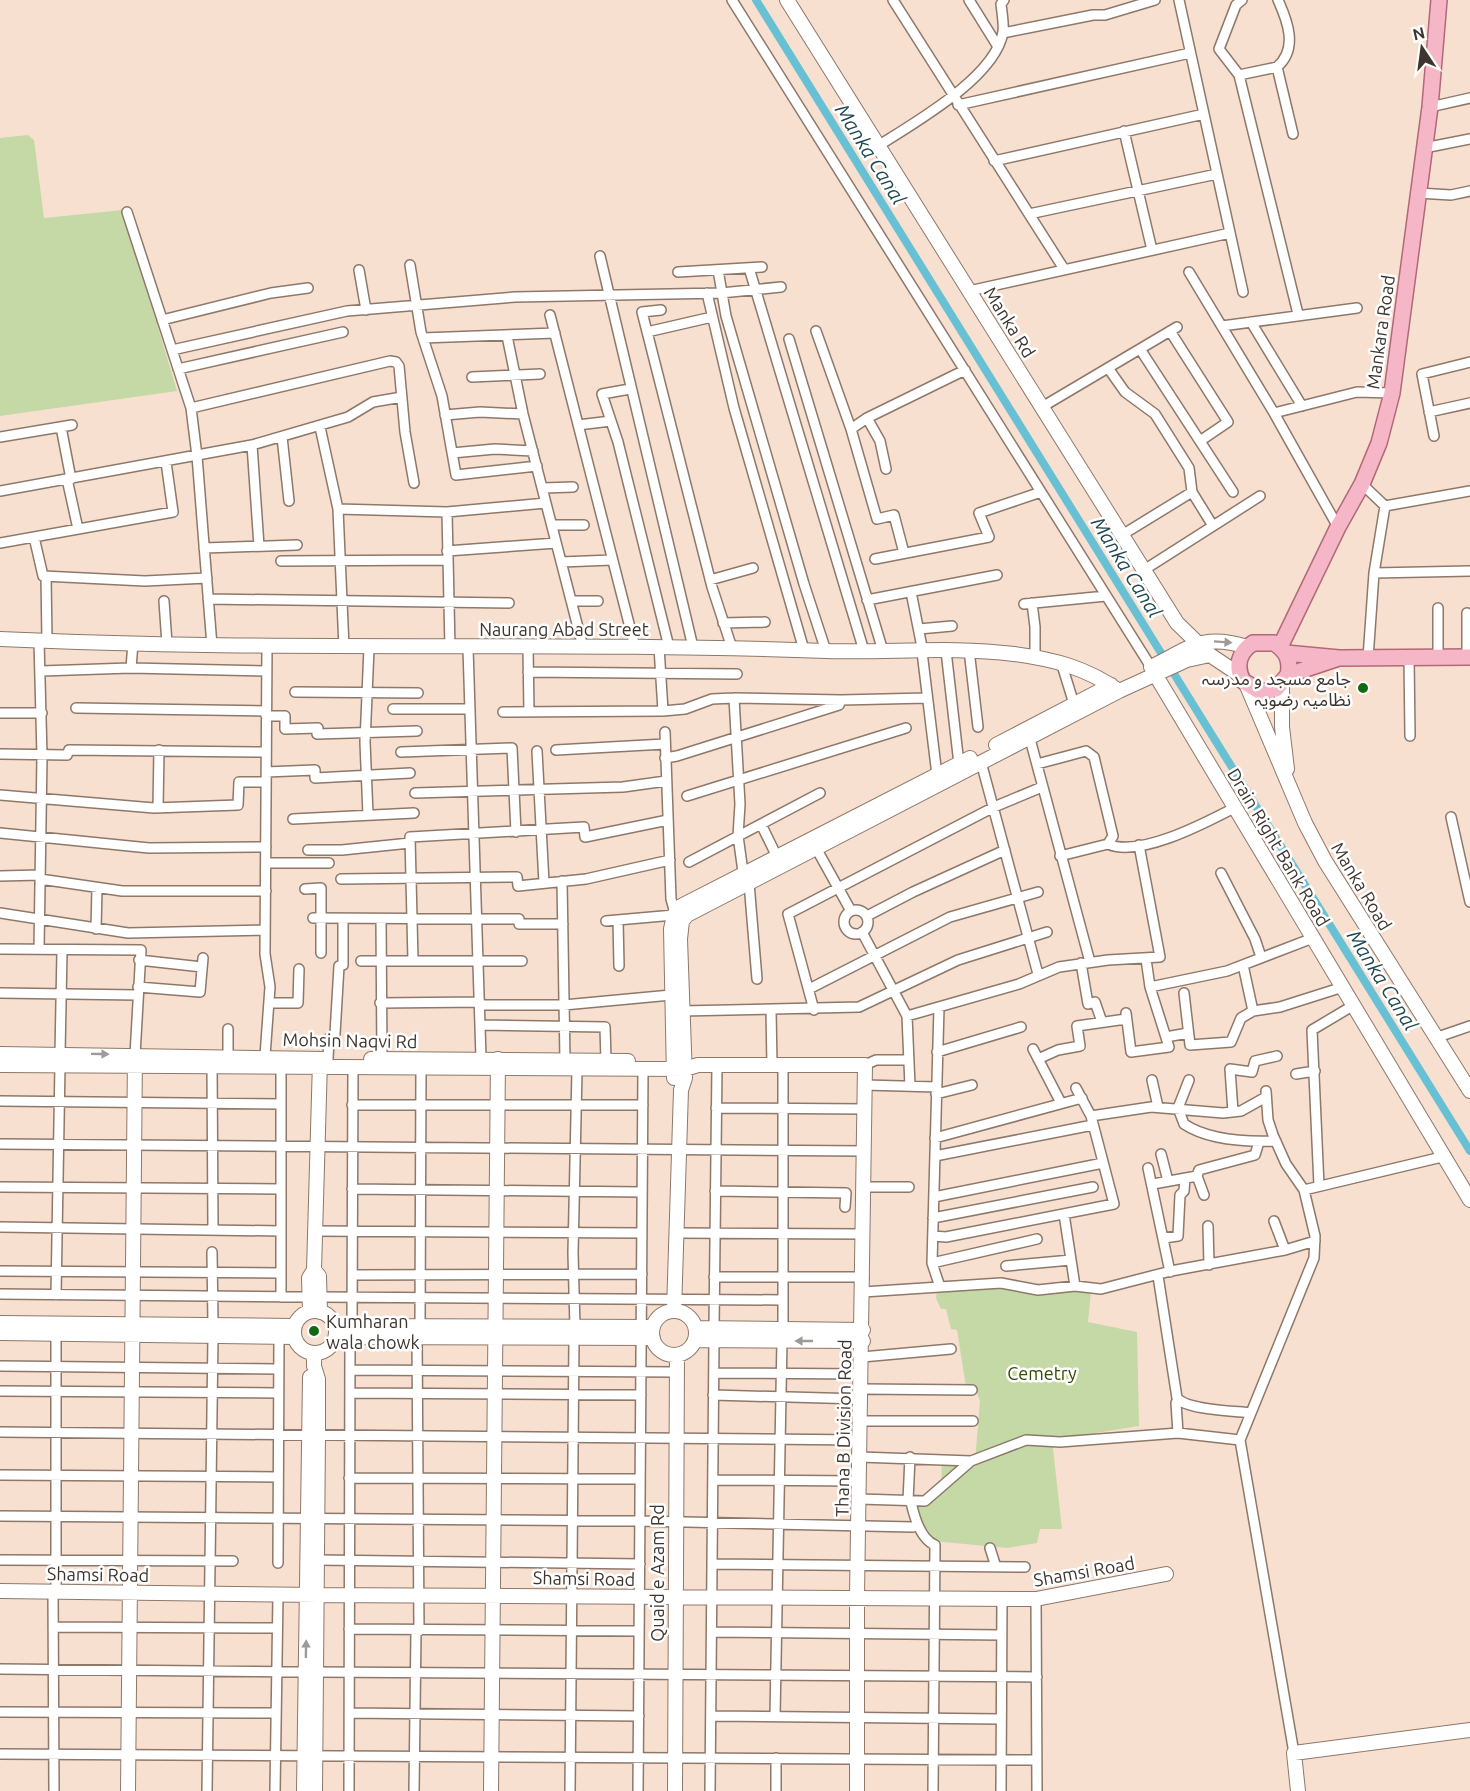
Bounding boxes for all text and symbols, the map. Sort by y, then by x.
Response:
north arrow [1392,18,1452,78]
text: N [1411,23,1426,43]
water label: Manka Canal [831,99,911,209]
street label: Mankara Road [1362,274,1398,390]
street label: Manka Rd [981,283,1039,361]
water label: Manka Canal [1087,512,1167,622]
street label: Naurang Abad Street [479,619,649,639]
one-way arrow [1214,637,1233,647]
place label: جامع مسجد و مدرسہ نظامیہ رضویہ [1202,668,1351,711]
marker: جامع مسجد و مدرسہ نظامیہ رضویہ [1356,681,1370,695]
street label: Drain Right Bank Road [1224,764,1334,930]
street label: Manka Road [1328,838,1396,934]
water label: Manka Canal [1343,925,1423,1035]
street label: Mohsin Naqvi Rd [283,1029,417,1051]
one-way arrow [91,1050,110,1059]
place label: Kumharan wala chowk [326,1311,420,1352]
marker: Kumharan wala chowk [307,1324,321,1338]
one-way arrow [795,1336,814,1346]
street label: Thana B Division Road [831,1339,855,1517]
park label: Cemetry [1007,1363,1077,1383]
street label: Quaid e Azam Rd [647,1504,668,1642]
street label: Shamsi Road [1032,1552,1136,1590]
street label: Shamsi Road [47,1563,149,1585]
street label: Shamsi Road [533,1567,635,1589]
one-way arrow [301,1639,311,1658]

